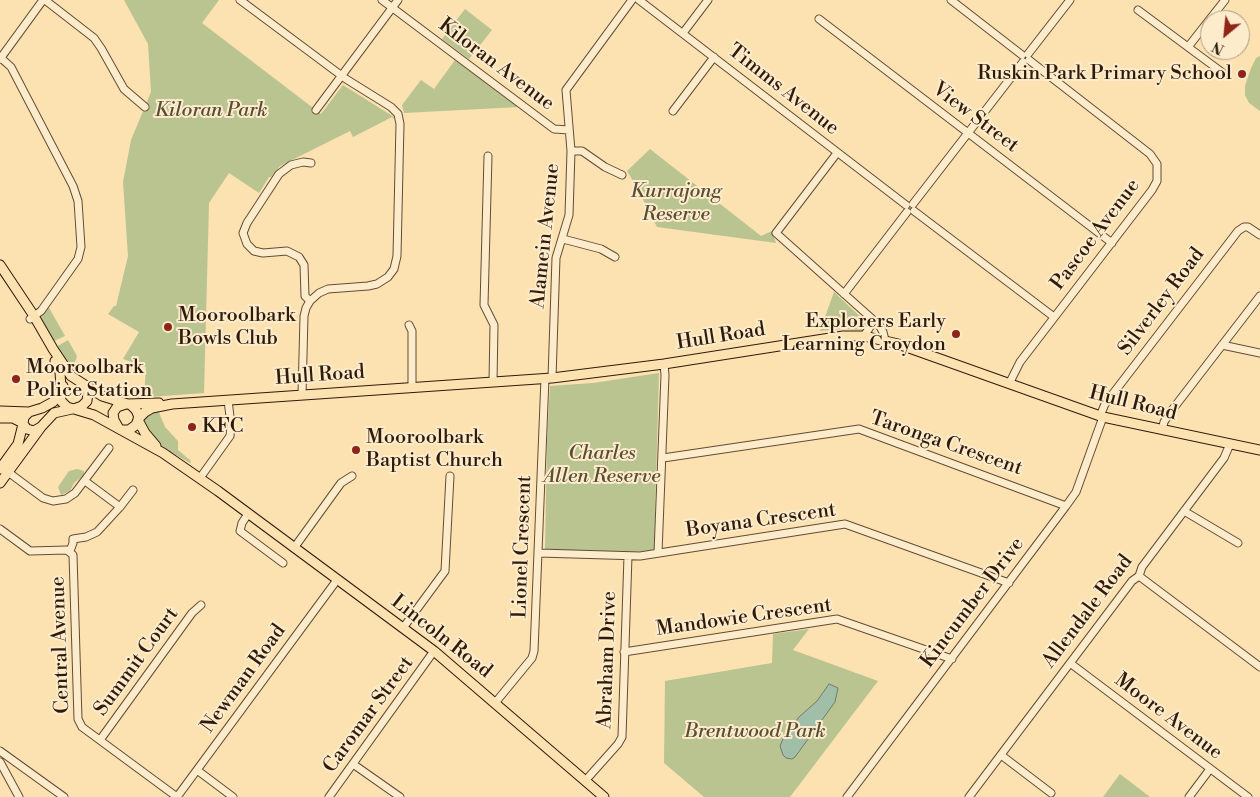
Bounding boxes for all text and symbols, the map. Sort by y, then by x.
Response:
north arrow [1200,10,1250,60]
street label: Kiloran Avenue [433,14,559,116]
text: N [1209,37,1228,58]
street label: Timms Avenue [723,39,843,141]
place label: Ruskin Park Primary School [977,62,1232,86]
marker: Ruskin Park Primary School [1236,68,1248,80]
street label: View Street [927,78,1023,158]
park label: Kiloran Park [154,99,268,123]
street label: Alamein Avenue [526,162,566,310]
street label: Pascoe Avenue [1046,175,1146,295]
park label: Kurrajong Reserve [630,180,722,227]
street label: Silverley Road [1114,244,1210,360]
place label: Mooroolbark Bowls Club [178,304,295,351]
place label: Explorers Early Learning Croydon [782,310,946,357]
street label: Hull Road [675,318,767,356]
marker: Mooroolbark Bowls Club [162,321,174,333]
marker: Explorers Early Learning Croydon [950,328,962,340]
place label: Mooroolbark Police Station [26,356,152,403]
street label: Hull Road [274,361,366,391]
marker: Mooroolbark Police Station [10,373,22,385]
street label: Hull Road [1087,381,1179,427]
street label: Taronga Crescent [867,407,1025,481]
place label: KFC [202,415,243,439]
marker: KFC [186,421,198,433]
place label: Mooroolbark Baptist Church [366,426,503,473]
park label: Charles Allen Reserve [543,442,661,489]
marker: Mooroolbark Baptist Church [350,444,362,456]
street label: Lionel Crescent [509,475,537,619]
street label: Boyana Crescent [685,499,837,543]
street label: Kincumber Drive [916,533,1030,673]
street label: Allendale Road [1038,551,1138,673]
street label: Central Avenue [47,576,75,714]
street label: Lincoln Road [386,590,496,684]
street label: Abraham Drive [594,591,622,729]
street label: Mandowie Crescent [655,594,833,642]
street label: Summit Court [90,603,184,721]
street label: Newman Road [197,620,291,738]
street label: Caromar Street [319,652,419,778]
street label: Moore Avenue [1109,669,1227,765]
park label: Brentwood Park [684,720,826,744]

